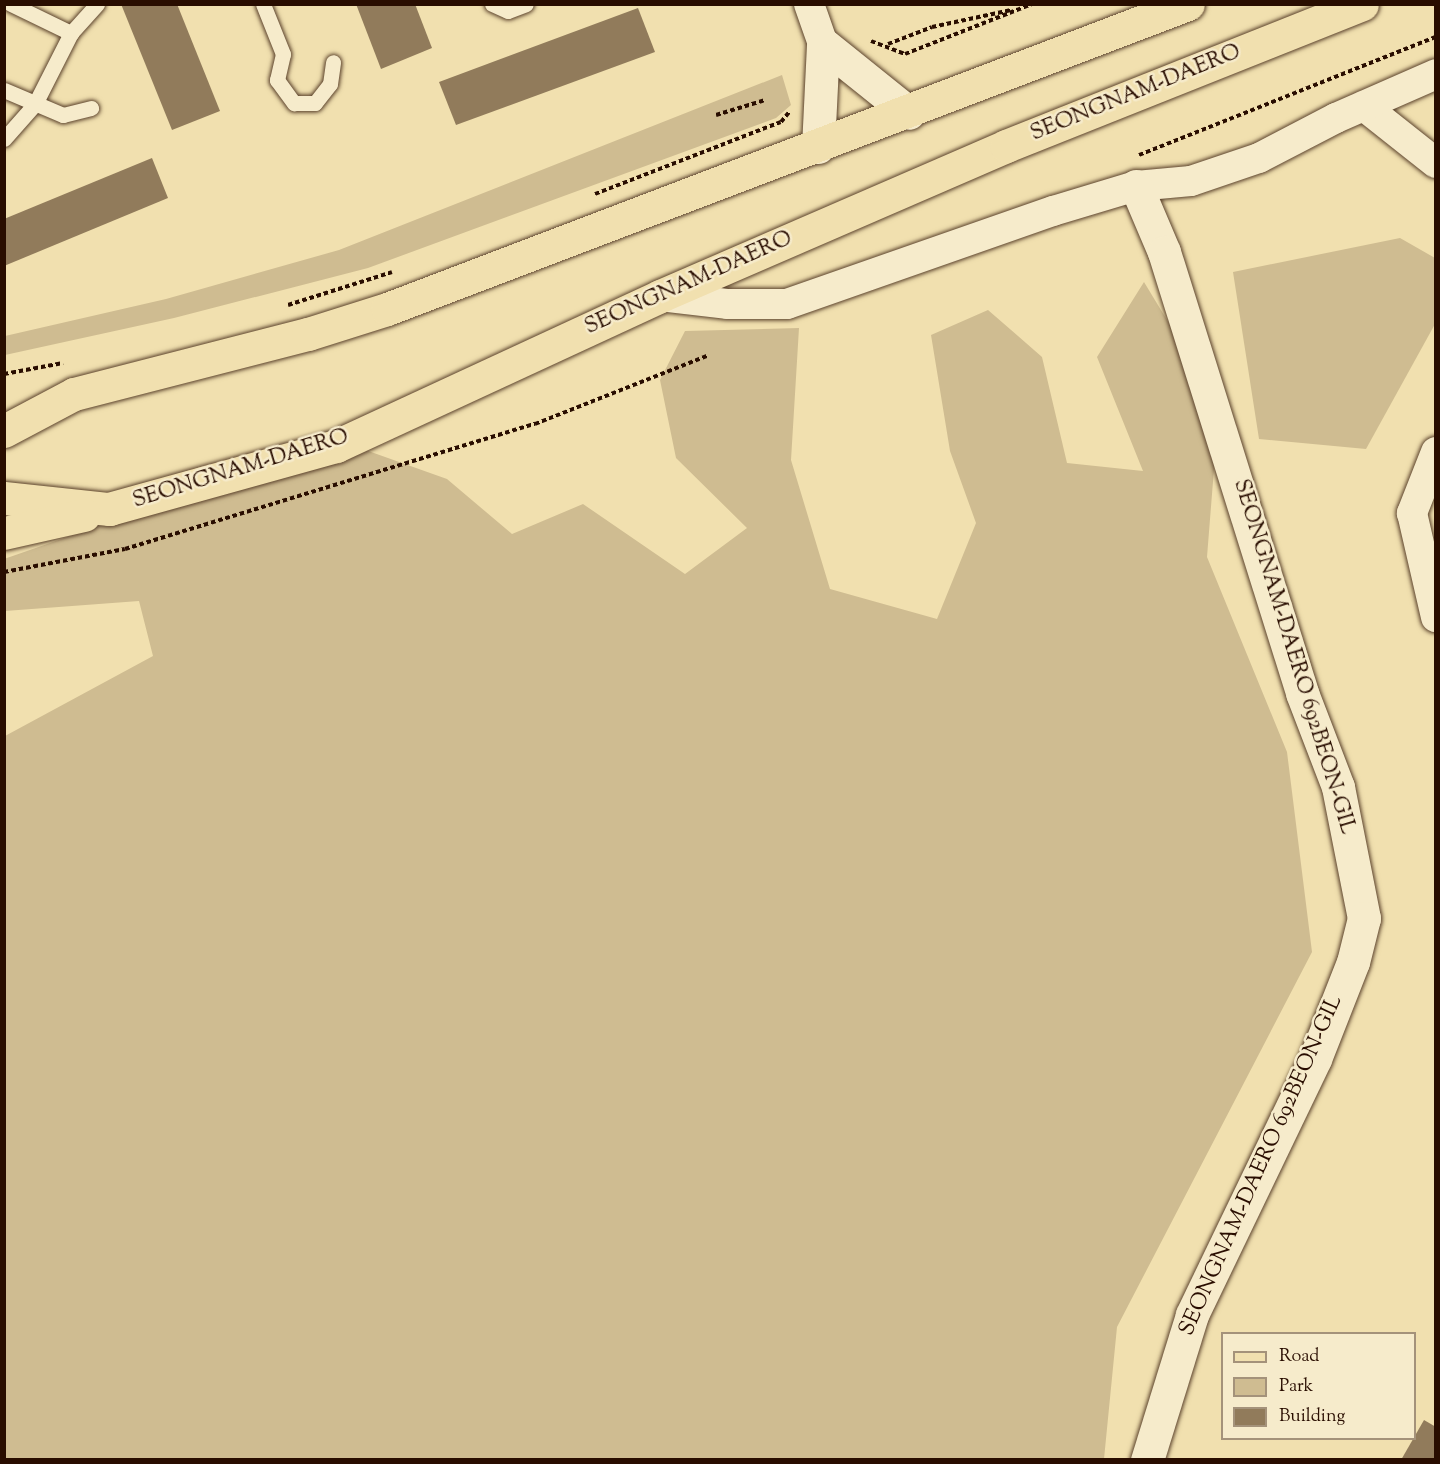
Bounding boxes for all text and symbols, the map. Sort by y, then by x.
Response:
street label: SEONGNAM-DAERO [1027,40,1245,148]
street label: SEONGNAM-DAERO [581,226,797,342]
street label: SEONGNAM-DAERO [130,425,352,515]
street label: SEONGNAM-DAERO 692BEON-GIL [1226,476,1360,838]
street label: SEONGNAM-DAERO 692BEON-GIL [1175,992,1349,1340]
legend [1221,1332,1416,1440]
text: Road [1279,1344,1319,1370]
text: Park [1279,1374,1313,1400]
text: Building [1279,1404,1345,1430]

